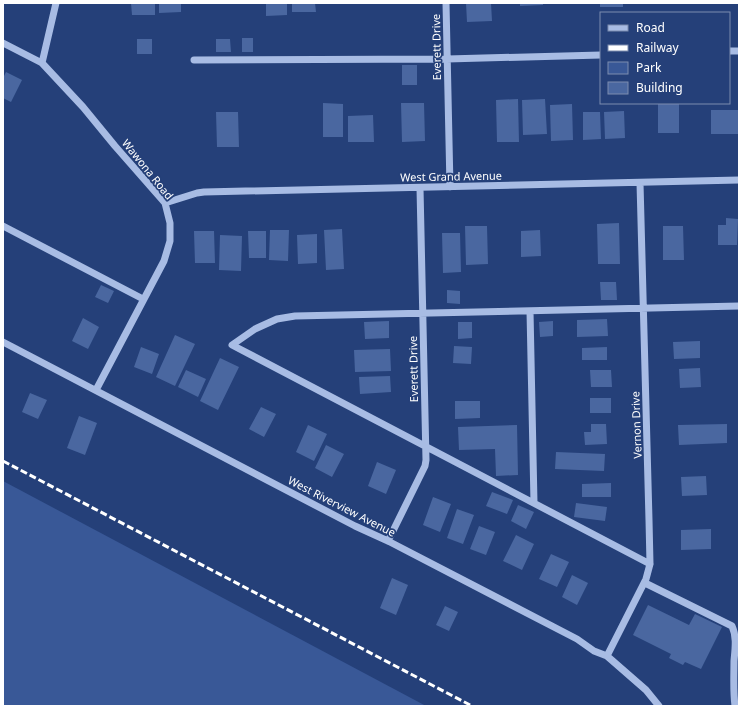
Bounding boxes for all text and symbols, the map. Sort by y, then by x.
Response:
legend [600,12,730,104]
street label: Everett Drive [428,14,444,80]
text: Road [636,19,665,36]
text: Railway [636,39,680,56]
text: Park [636,59,662,76]
text: Building [636,79,683,96]
street label: Wawona Road [119,136,177,202]
street label: West Grand Avenue [400,168,502,184]
street label: Everett Drive [405,336,421,402]
street label: Vernon Drive [627,391,645,459]
street label: West Riverview Avenue [286,472,398,540]

